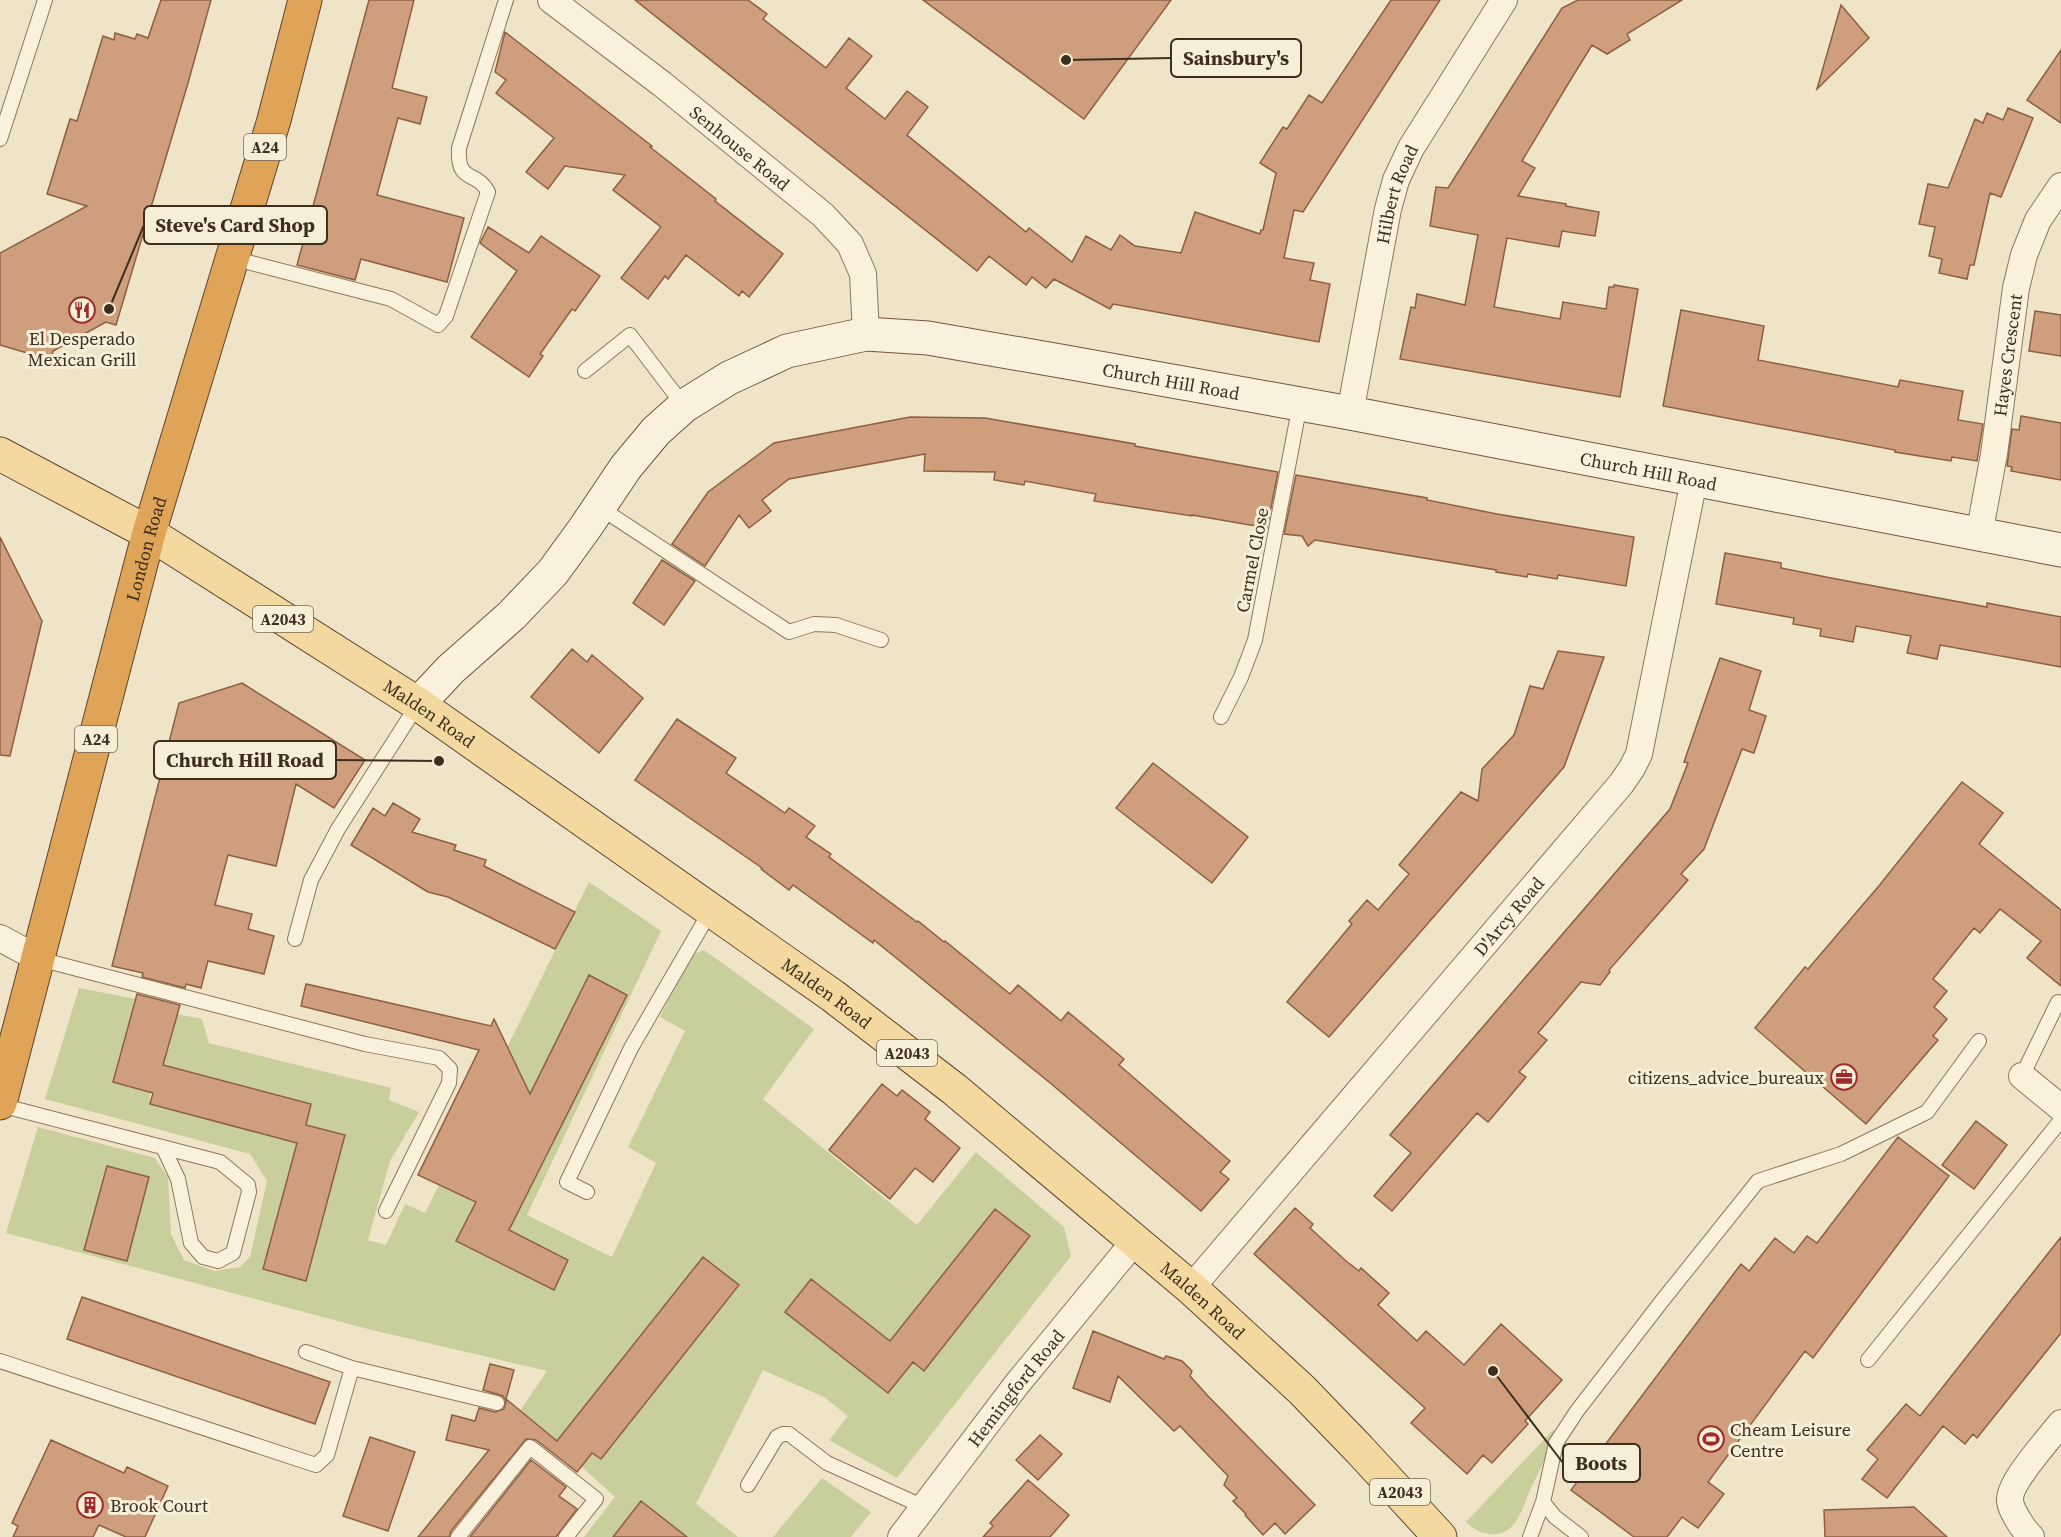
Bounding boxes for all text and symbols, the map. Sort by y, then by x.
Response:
callout: Sainsbury's [1171,39,1301,77]
text: Sainsbury's [1183,44,1289,72]
street label: Senhouse Road [685,99,796,196]
road number: A24 [244,134,286,160]
street label: Hilbert Road [1369,140,1423,246]
callout: Steve's Card Shop [144,206,327,244]
text: Steve's Card Shop [155,211,315,239]
street label: Hayes Crescent [1987,292,2028,418]
restaurant icon: El Desperado Mexican Grill [67,295,97,325]
place label: El Desperado Mexican Grill [28,326,136,372]
street label: Church Hill Road [1100,356,1242,405]
street label: Church Hill Road [1578,445,1719,496]
street label: London Road [119,493,172,604]
street label: Carmel Close [1230,505,1274,615]
road number: A2043 [253,606,313,632]
street label: Malden Road [379,673,480,753]
road number: A24 [75,726,117,752]
callout: Church Hill Road [154,741,336,779]
text: Church Hill Road [166,746,324,774]
street label: D'Arcy Road [1467,871,1549,961]
street label: Malden Road [777,951,877,1034]
road number: A2043 [877,1040,937,1066]
office icon: citizens_advice_bureaux [1829,1062,1859,1092]
place label: citizens_advice_bureaux [1628,1065,1825,1090]
street label: Malden Road [1156,1255,1251,1345]
street label: Hemingford Road [961,1324,1070,1452]
place label: Cheam Leisure Centre [1730,1417,1851,1463]
sports icon: Cheam Leisure Centre [1696,1424,1726,1454]
callout: Boots [1563,1444,1640,1482]
text: Boots [1575,1449,1627,1477]
road number: A2043 [1370,1479,1430,1505]
building icon: Brook Court [75,1490,105,1520]
place label: Brook Court [110,1493,208,1518]

